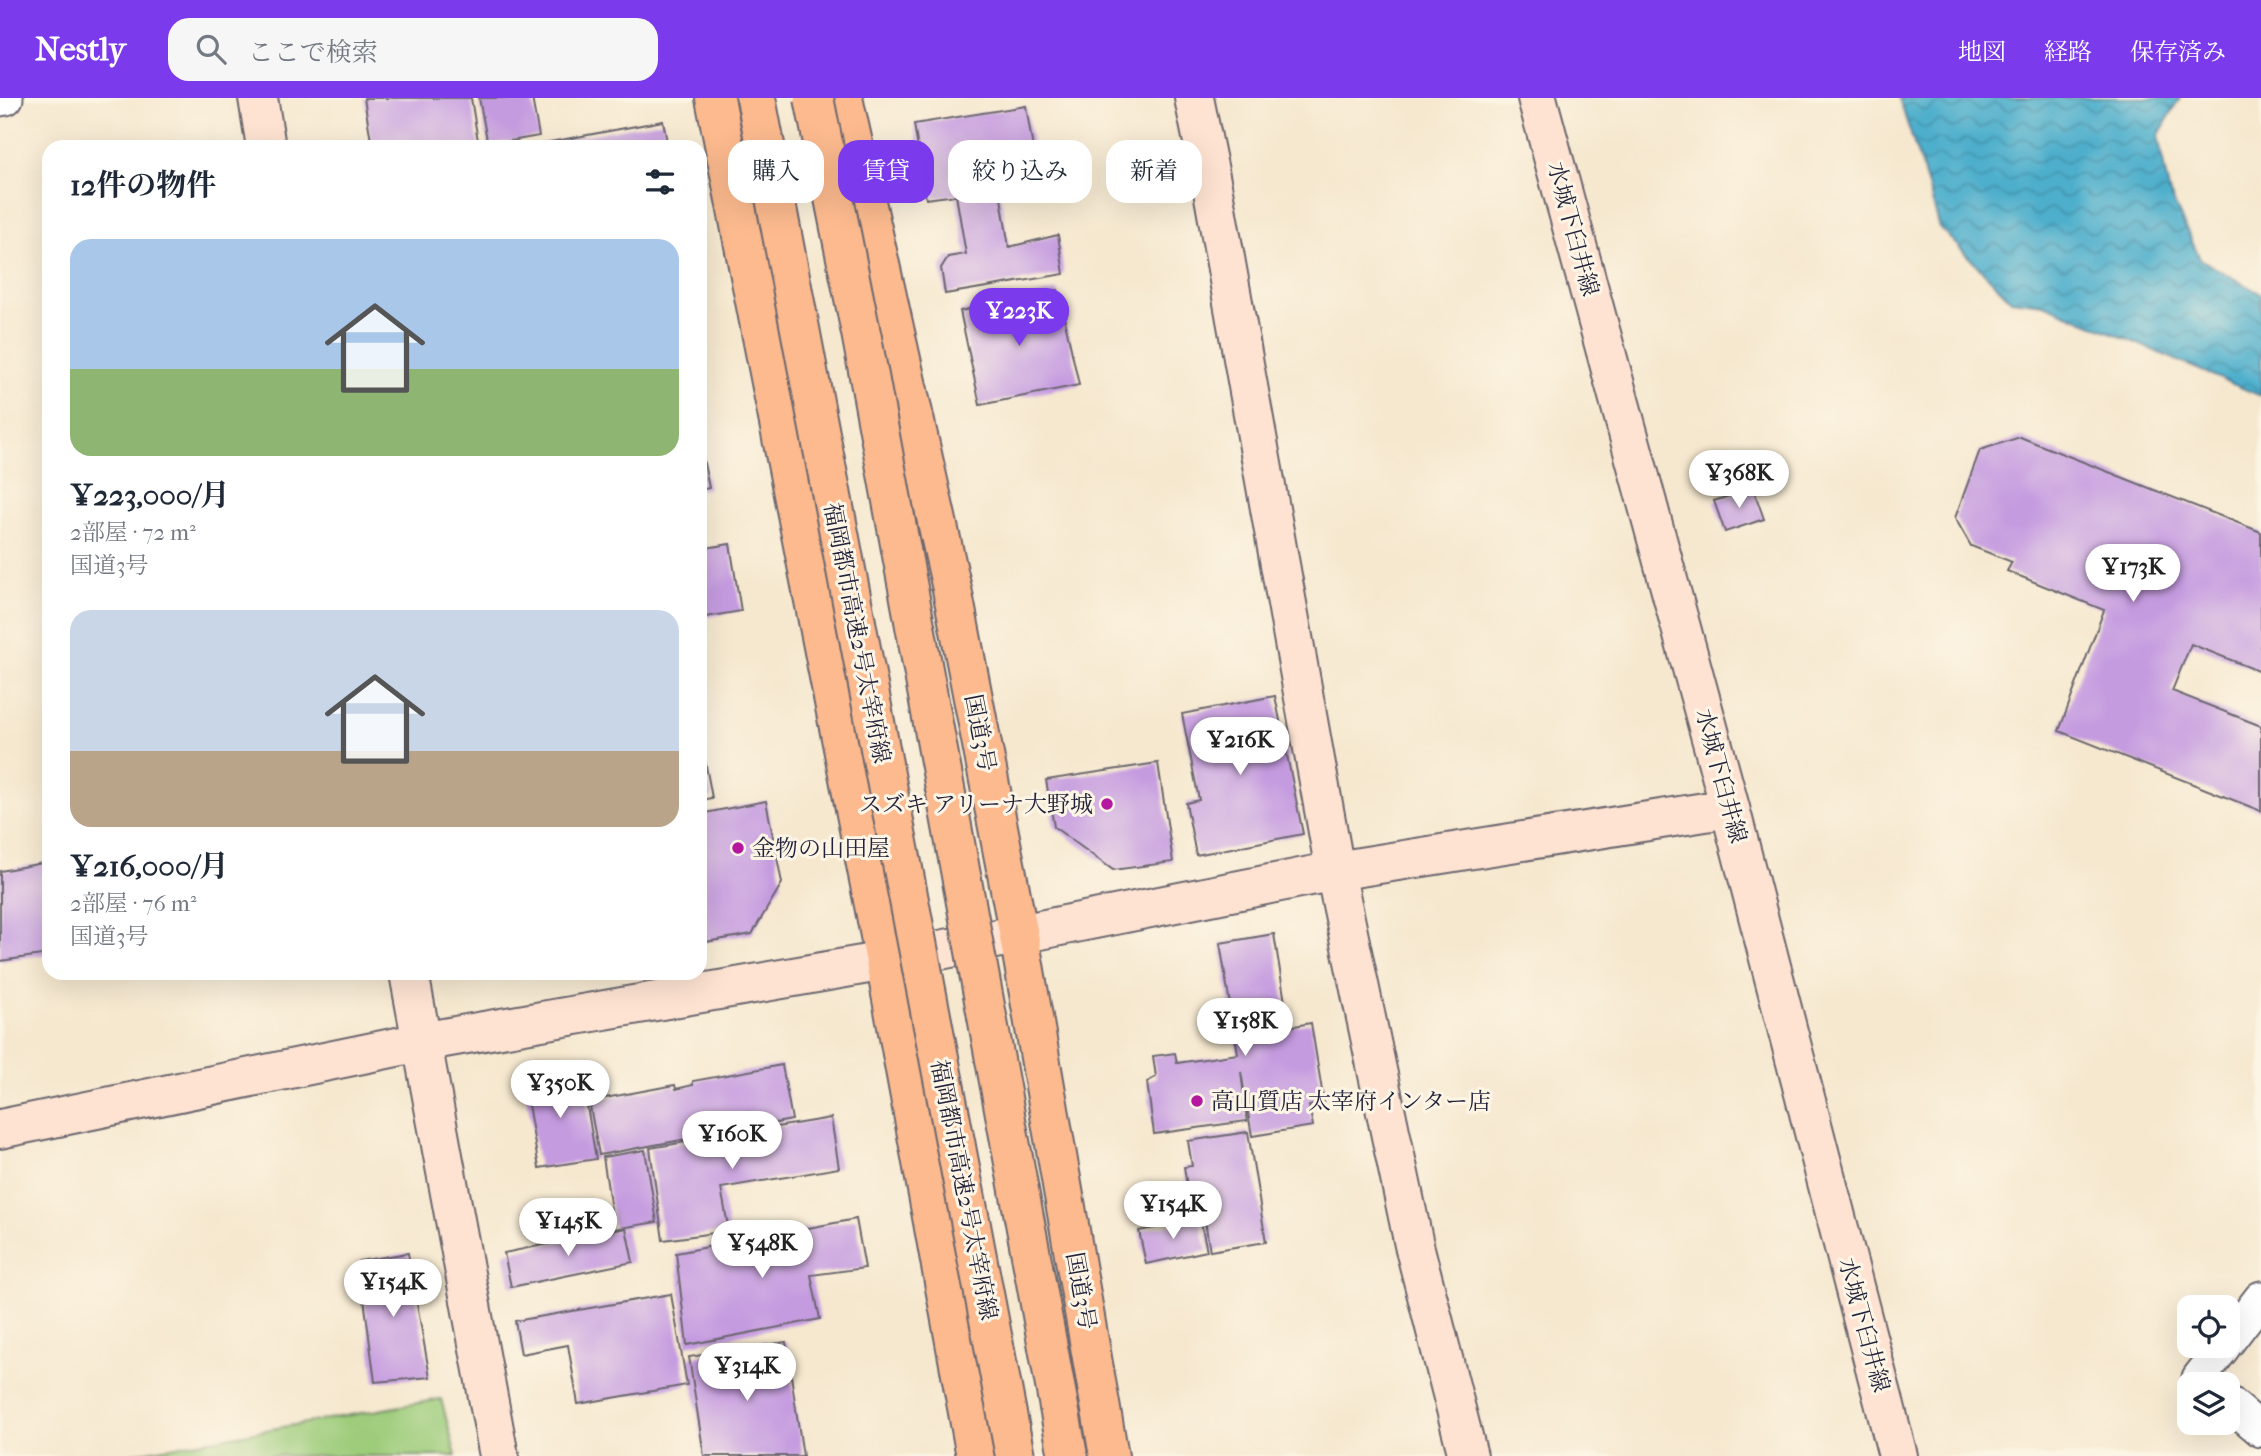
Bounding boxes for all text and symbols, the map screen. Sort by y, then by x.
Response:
search box [168,18,658,81]
text: Nestly [35,30,126,69]
icon: search [192,30,230,68]
text: ここで検索 [248,37,378,68]
text: 地図 [1958,38,2006,66]
text: 経路 [2044,38,2092,66]
text: 保存済み [2130,38,2226,66]
chip: 購入 [728,140,824,203]
chip: 賃貸 [838,140,934,203]
chip: 絞り込み [948,140,1092,203]
chip: 新着 [1106,140,1202,203]
street label: 水城下臼井線 [1542,159,1604,299]
icon: filters [641,163,679,201]
text: 12件の物件 [70,168,216,203]
icon: home [312,285,438,411]
pin: ¥223K [970,288,1068,348]
text: ¥223K [985,297,1053,324]
pin: ¥368K [1690,450,1788,510]
text: ¥368K [1705,459,1773,486]
text: ¥223,000/月 [70,478,230,513]
street label: 福岡都市高速2号太宰府線 [818,500,896,766]
text: 2部屋 · 72 m² [70,519,196,546]
pin: ¥173K [2084,545,2182,604]
text: 国道3号 [70,552,148,579]
text: ¥173K [2101,553,2165,580]
icon: home [312,656,438,782]
street label: 国道3号 [959,692,1001,774]
street label: 水城下臼井線 [1690,706,1752,846]
pin: ¥216K [1191,718,1289,777]
text: ¥216K [1207,726,1274,753]
place label: スズキ アリーナ大野城 [859,791,1093,818]
marker: スズキ アリーナ大野城 [1099,796,1115,812]
place label: 金物の山田屋 [752,835,890,862]
marker: 金物の山田屋 [730,840,746,856]
text: ¥216,000/月 [70,849,229,884]
text: 2部屋 · 76 m² [70,890,196,917]
text: 国道3号 [70,923,148,950]
pin: ¥158K [1196,998,1294,1058]
text: ¥158K [1213,1007,1277,1034]
street label: 福岡都市高速2号太宰府線 [925,1057,1003,1323]
pin: ¥350K [511,1060,609,1120]
text: ¥350K [527,1069,593,1096]
place label: 高山質店 太宰府インター店 [1211,1088,1491,1115]
marker: 高山質店 太宰府インター店 [1189,1093,1205,1109]
pin: ¥160K [683,1112,781,1171]
text: ¥160K [698,1120,766,1147]
pin: ¥154K [1124,1182,1222,1241]
text: ¥154K [1140,1190,1206,1217]
pin: ¥145K [519,1198,617,1258]
text: ¥145K [535,1207,601,1234]
pin: ¥548K [713,1220,811,1280]
text: ¥548K [727,1229,797,1256]
street label: 国道3号 [1061,1250,1101,1332]
street label: 水城下臼井線 [1833,1255,1895,1395]
pin: ¥154K [344,1260,442,1319]
text: ¥154K [360,1268,426,1295]
map controls [2177,1295,2240,1435]
button: locate [2177,1295,2240,1358]
pin: ¥314K [698,1344,796,1403]
text: ¥314K [714,1352,780,1379]
button: layers [2177,1372,2240,1435]

